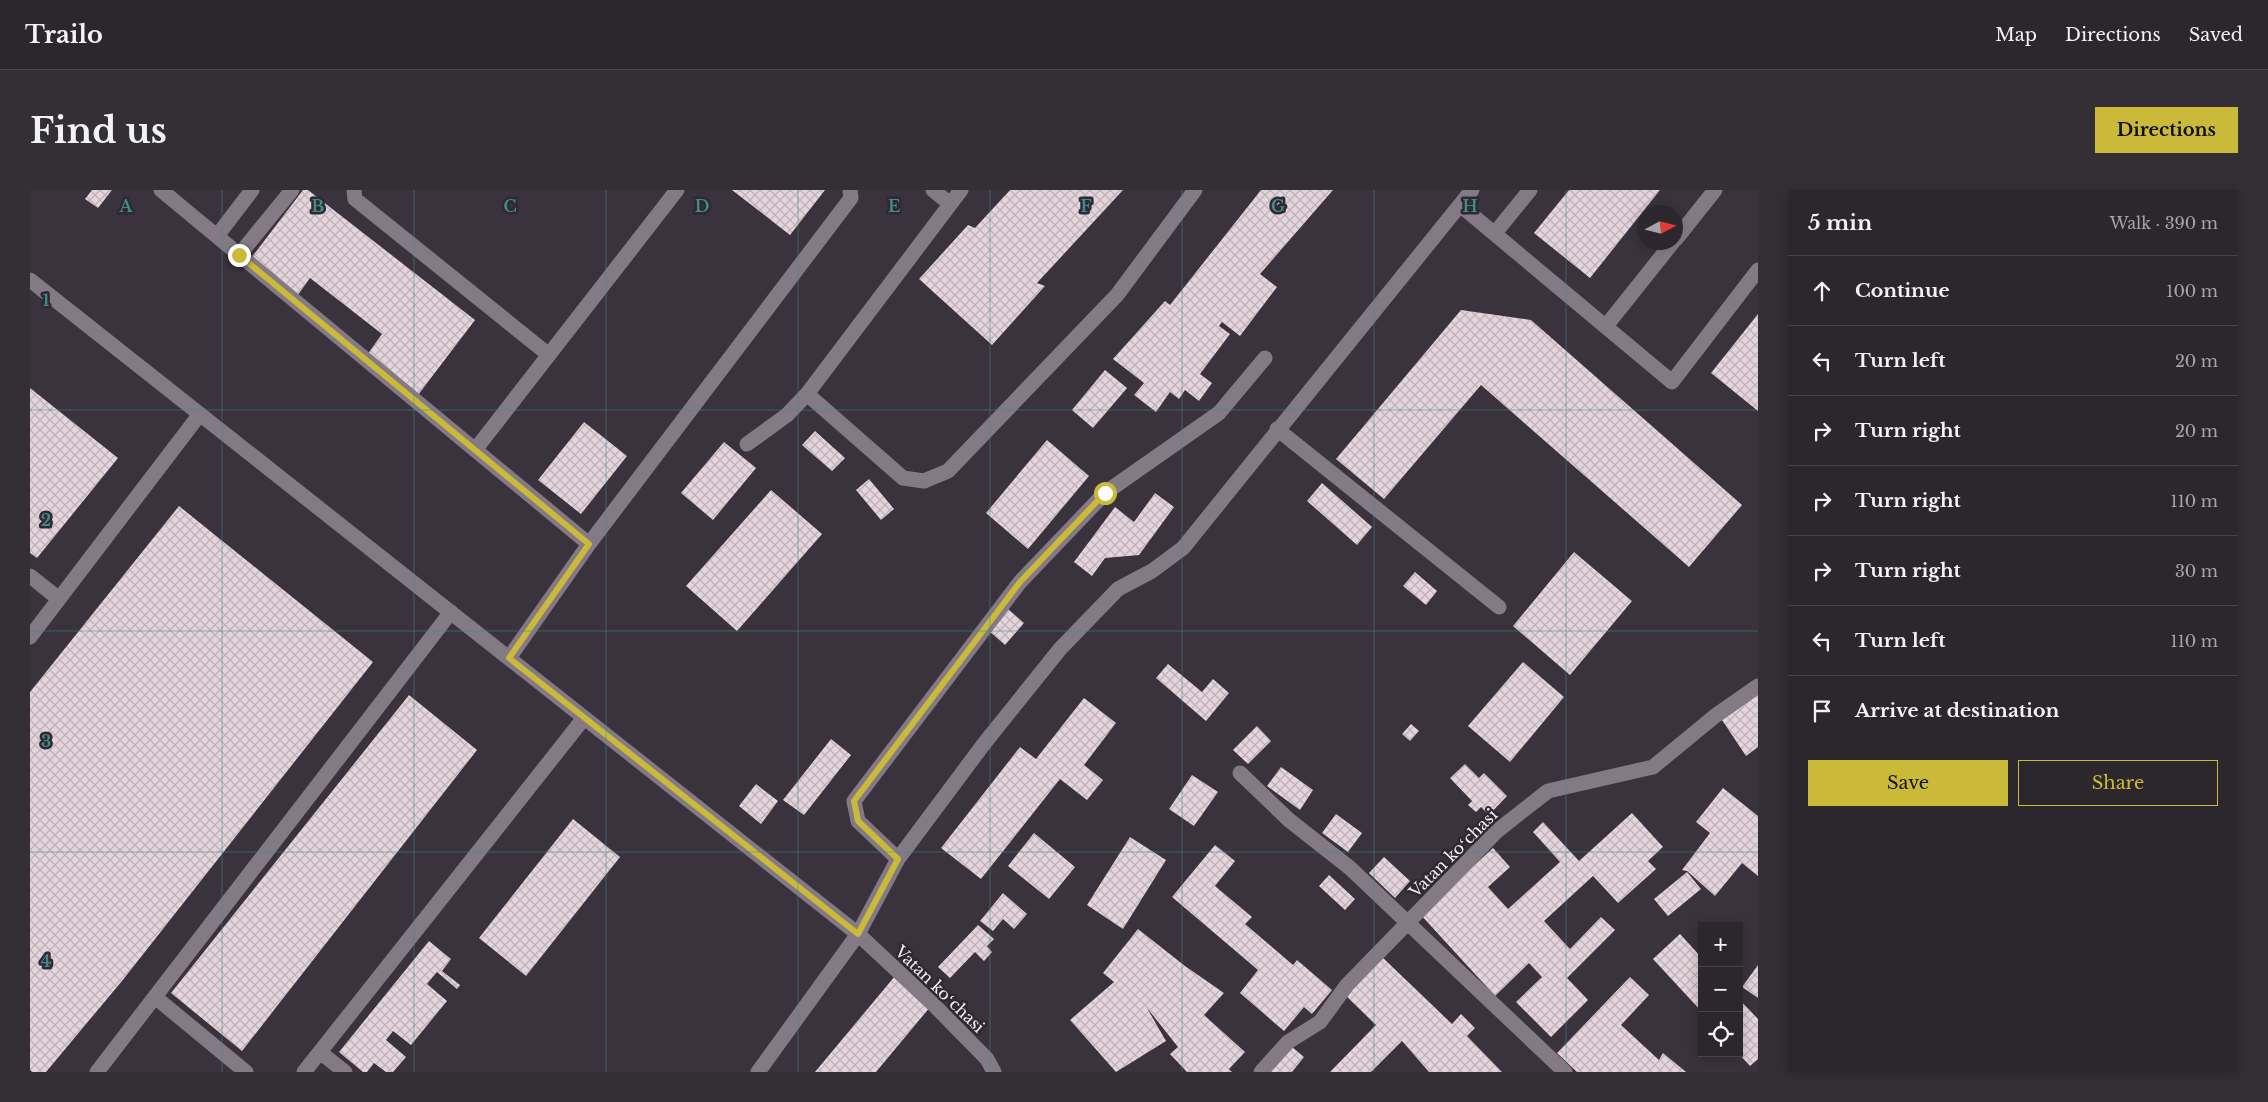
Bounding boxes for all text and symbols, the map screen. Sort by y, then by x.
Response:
text: Trailo [25,20,103,49]
text: Map [1995,24,2037,46]
text: Directions [2065,24,2161,46]
text: Saved [2189,24,2243,46]
button: Directions [2095,107,2238,153]
text: Find us [30,109,167,152]
text: A [119,196,134,216]
text: B [312,196,325,216]
text: C [503,196,517,216]
text: D [695,196,709,216]
text: E [888,196,900,216]
text: F [1080,196,1092,216]
text: G [1271,196,1285,216]
text: H [1462,196,1478,216]
north arrow [1638,205,1683,250]
text: 5 min [1808,210,1872,236]
text: Walk · 390 m [2110,213,2218,233]
route end [228,244,251,267]
icon: ahead [1808,277,1836,305]
text: Continue [1855,279,1950,302]
text: 100 m [2166,281,2218,301]
text: 1 [43,290,50,310]
icon: left [1808,347,1836,375]
text: Turn left [1855,349,1946,372]
text: 20 m [2175,351,2218,371]
icon: right [1808,417,1836,445]
text: Turn right [1855,419,1961,442]
text: 20 m [2175,421,2218,441]
route start [1094,482,1117,505]
icon: right [1808,487,1836,515]
text: Turn right [1855,489,1961,512]
text: 110 m [2171,491,2218,511]
text: 2 [41,510,51,530]
icon: right [1808,557,1836,585]
text: Turn right [1855,559,1961,582]
text: 30 m [2175,561,2218,581]
icon: left [1808,627,1836,655]
text: Turn left [1855,629,1946,652]
text: 110 m [2171,631,2218,651]
icon: arrive [1808,697,1836,725]
text: Arrive at destination [1855,699,2059,722]
text: 3 [41,731,51,751]
button: Save [1808,760,2008,806]
button: Share [2018,760,2218,806]
street label: Vatan koʻchasi [1404,804,1502,902]
map controls [1698,922,1743,1057]
button: + [1698,922,1743,967]
street label: Vatan koʻchasi [890,941,989,1037]
text: 4 [41,951,51,971]
button: − [1698,967,1743,1012]
button: locate [1698,1012,1743,1057]

